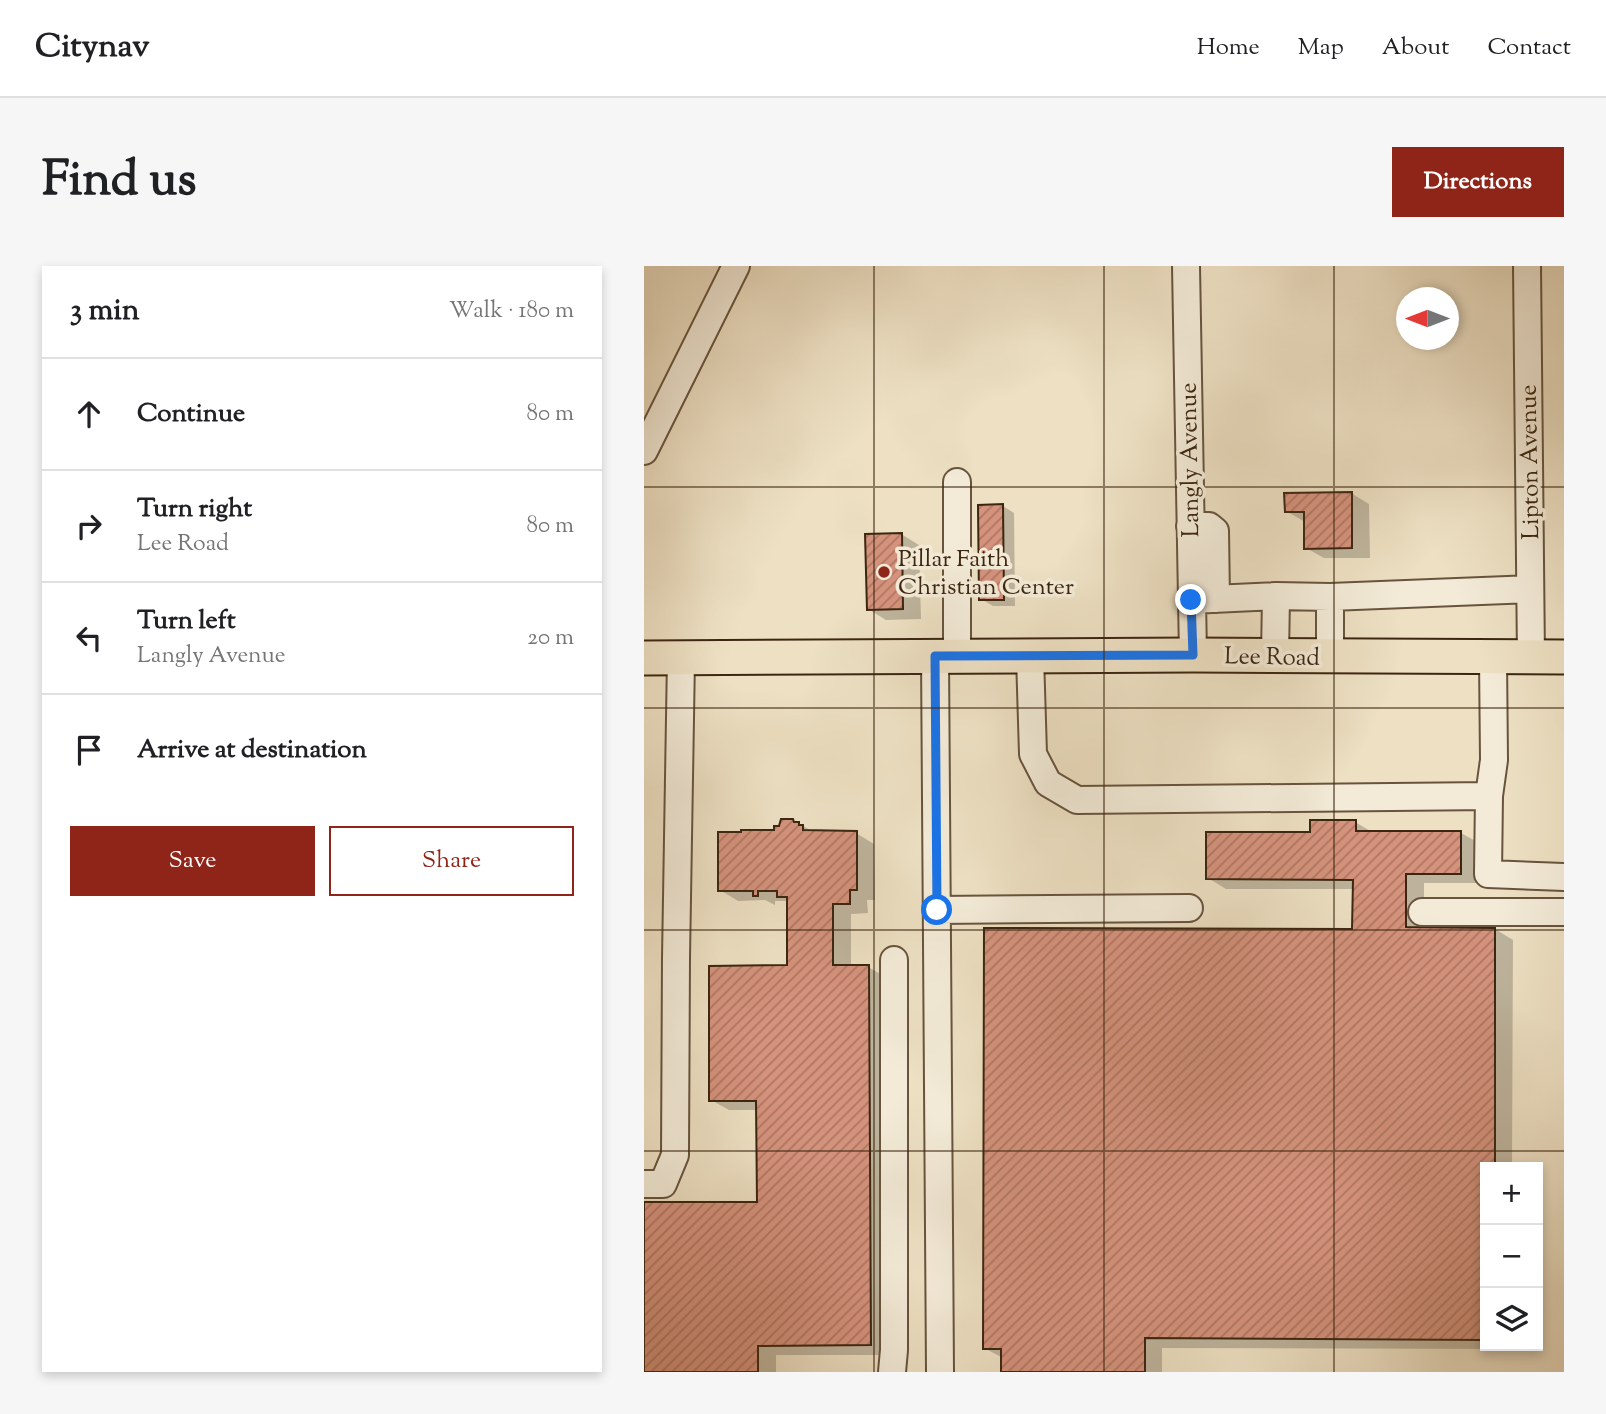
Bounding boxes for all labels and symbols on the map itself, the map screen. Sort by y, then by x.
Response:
north arrow [1396,287,1459,350]
street label: Langly Avenue [1173,382,1209,538]
street label: Lipton Avenue [1513,384,1549,540]
place label: Pillar Faith Christian Center [898,543,1074,605]
marker: Pillar Faith Christian Center [876,564,892,580]
route end [1175,584,1206,615]
street label: Lee Road [1224,640,1321,676]
route start [921,894,952,925]

